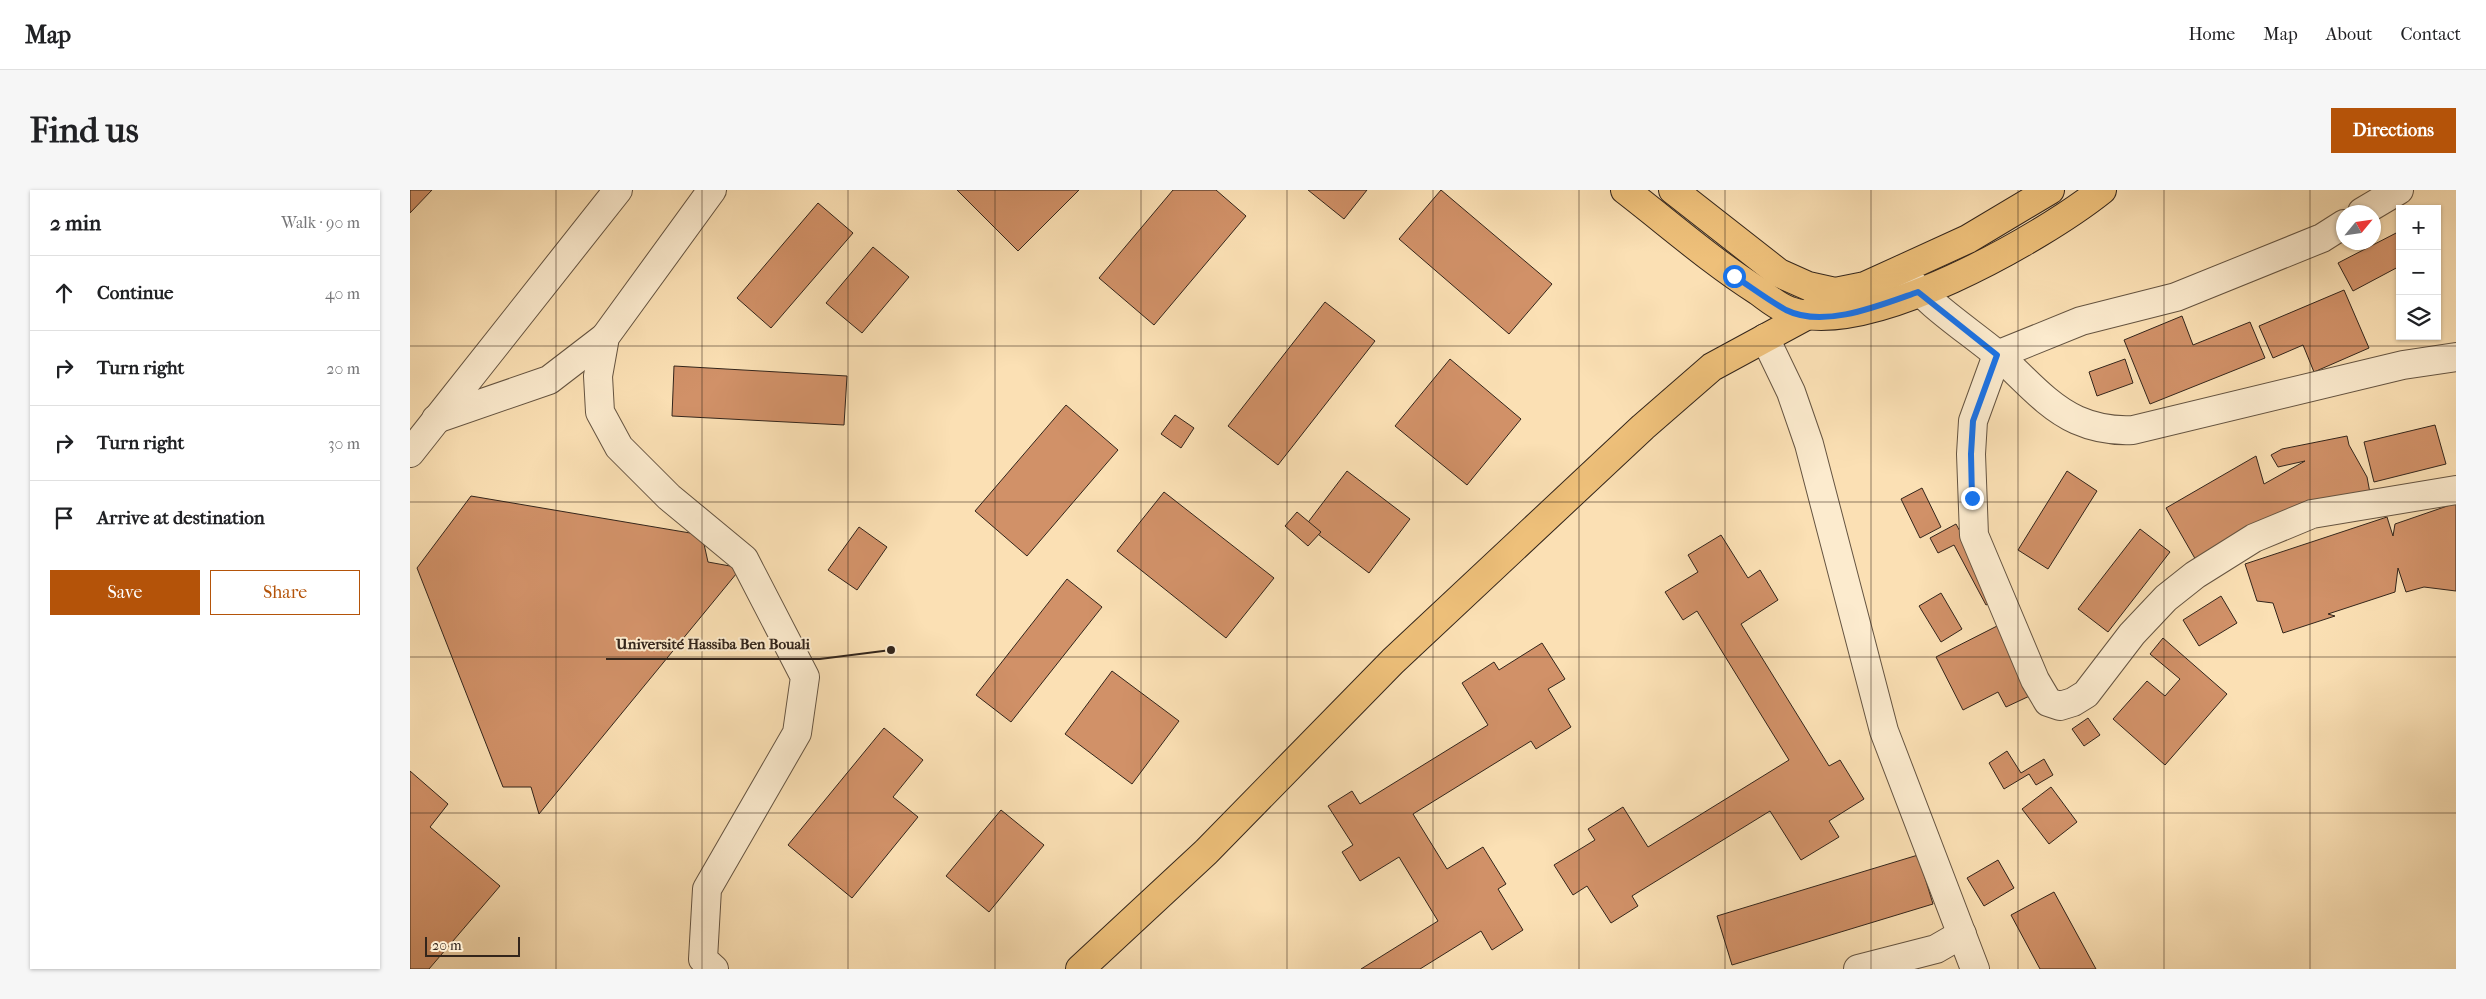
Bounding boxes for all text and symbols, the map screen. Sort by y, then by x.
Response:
text: Map [25,21,71,49]
text: Home [2188,24,2235,45]
text: Map [2263,24,2298,45]
text: About [2326,24,2372,45]
text: Contact [2400,24,2461,45]
button: Directions [2331,108,2456,153]
text: Find us [30,110,139,151]
north arrow [2336,205,2381,250]
map controls [2396,205,2441,340]
button: + [2396,205,2441,250]
text: 2 min [50,211,101,235]
text: Walk · 90 m [281,213,360,232]
button: − [2396,250,2441,295]
route start [1723,265,1746,288]
icon: ahead [50,279,78,307]
text: Continue [97,282,173,304]
text: 40 m [325,284,360,303]
button: layers [2396,295,2441,340]
icon: right [50,354,78,382]
text: Turn right [97,357,184,379]
text: 20 m [326,359,360,378]
icon: right [50,429,78,457]
text: Turn right [97,432,184,454]
text: 30 m [328,434,360,453]
route end [1961,487,1984,510]
icon: arrive [50,504,78,532]
text: Arrive at destination [97,507,265,529]
button: Save [50,570,200,615]
button: Share [210,570,360,615]
callout: Université Hassiba Ben Bouali [606,629,820,659]
text: Université Hassiba Ben Bouali [615,635,811,653]
scale bar [425,934,520,957]
text: 20 m [432,937,462,954]

